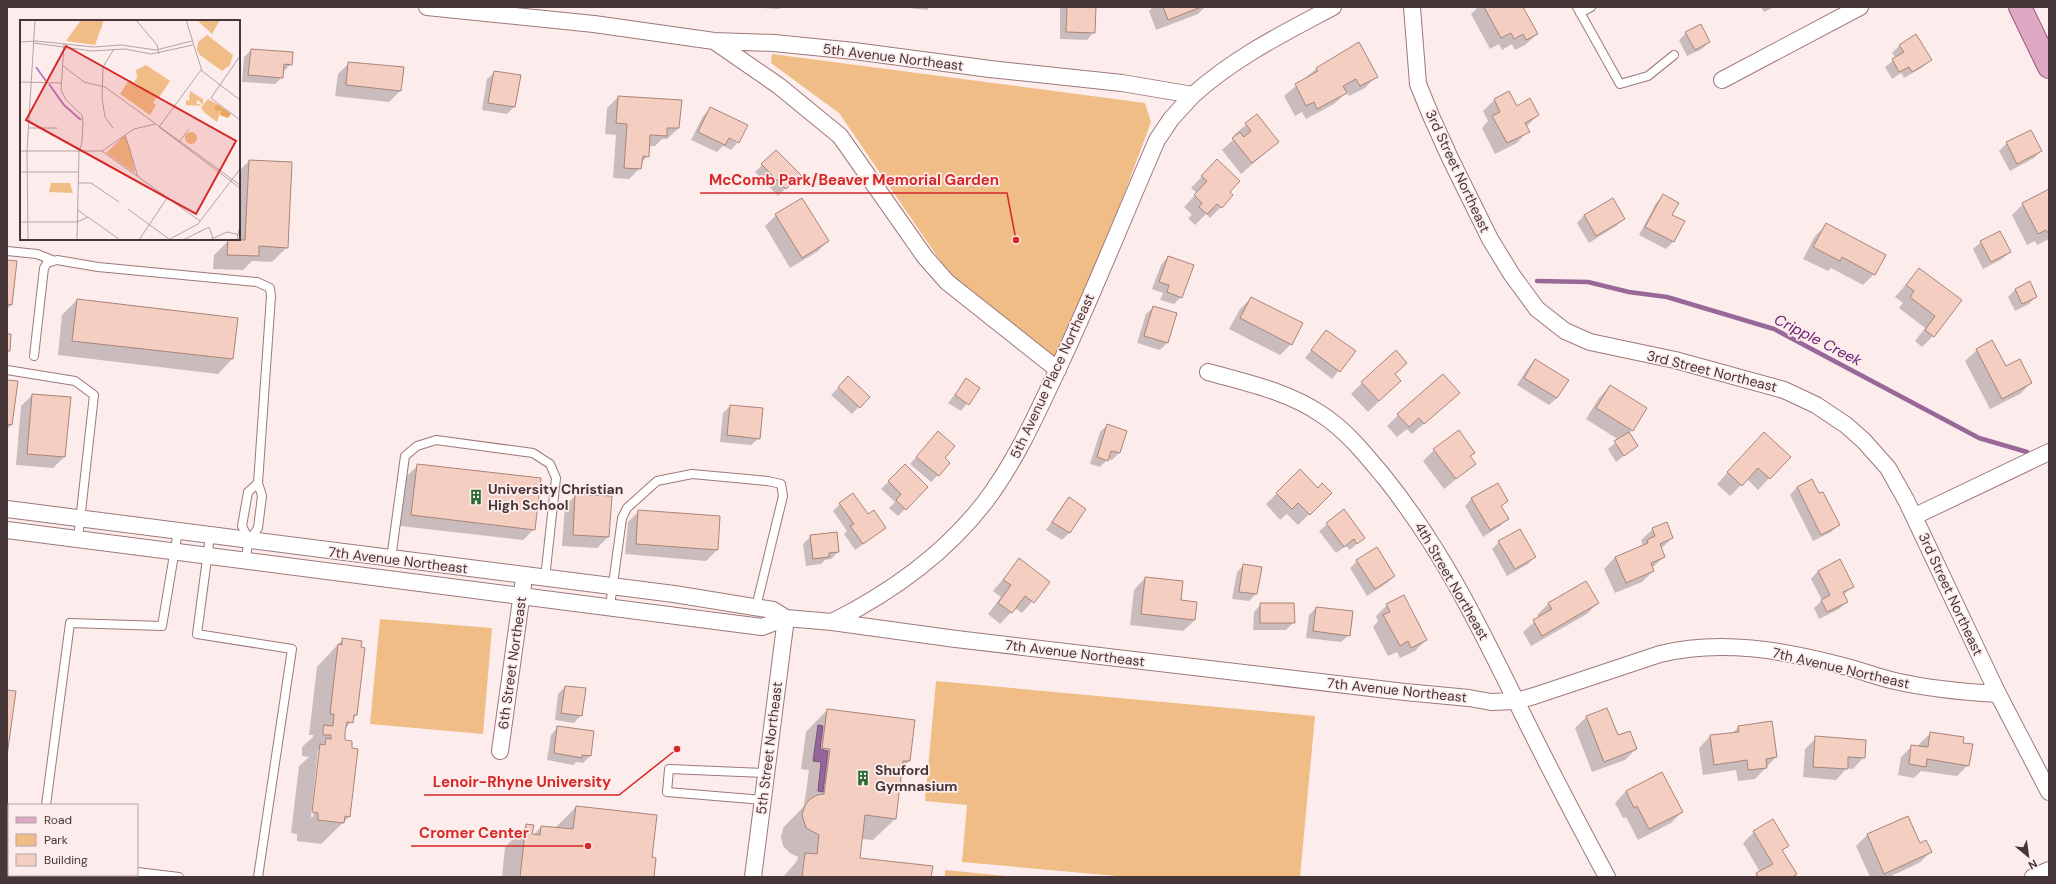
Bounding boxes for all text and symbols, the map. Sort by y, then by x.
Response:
inset map [20,20,240,240]
street label: 5th Avenue Northeast [822,39,964,75]
street label: 3rd Street Northeast [1422,107,1494,235]
callout: McComb Park/Beaver Memorial Garden [700,166,1007,193]
text: McComb Park/Beaver Memorial Garden [709,170,999,190]
street label: 5th Avenue Place Northeast [1006,291,1098,461]
water label: Cripple Creek [1771,309,1865,371]
street label: 3rd Street Northeast [1645,346,1779,396]
place label: University Christian High School [488,480,623,514]
building icon: University Christian High School [467,488,485,506]
street label: 4th Street Northeast [1411,519,1493,643]
street label: 3rd Street Northeast [1915,530,1987,658]
street label: 7th Avenue Northeast [327,543,469,577]
street label: 6th Street Northeast [494,595,530,731]
street label: 7th Avenue Northeast [1004,636,1146,670]
street label: 7th Avenue Northeast [1771,643,1911,693]
street label: 7th Avenue Northeast [1326,674,1468,706]
street label: 5th Street Northeast [752,681,786,815]
place label: Shuford Gymnasium [875,761,957,795]
callout: Lenoir-Rhyne University [424,768,619,795]
building icon: Shuford Gymnasium [854,769,872,787]
text: Lenoir-Rhyne University [433,772,611,792]
legend [8,804,138,876]
text: Road [44,812,72,828]
callout: Cromer Center [411,819,537,846]
text: Cromer Center [419,823,529,843]
text: Park [44,832,68,848]
north arrow [2008,836,2048,876]
text: Building [44,852,88,868]
text: N [2026,857,2040,873]

